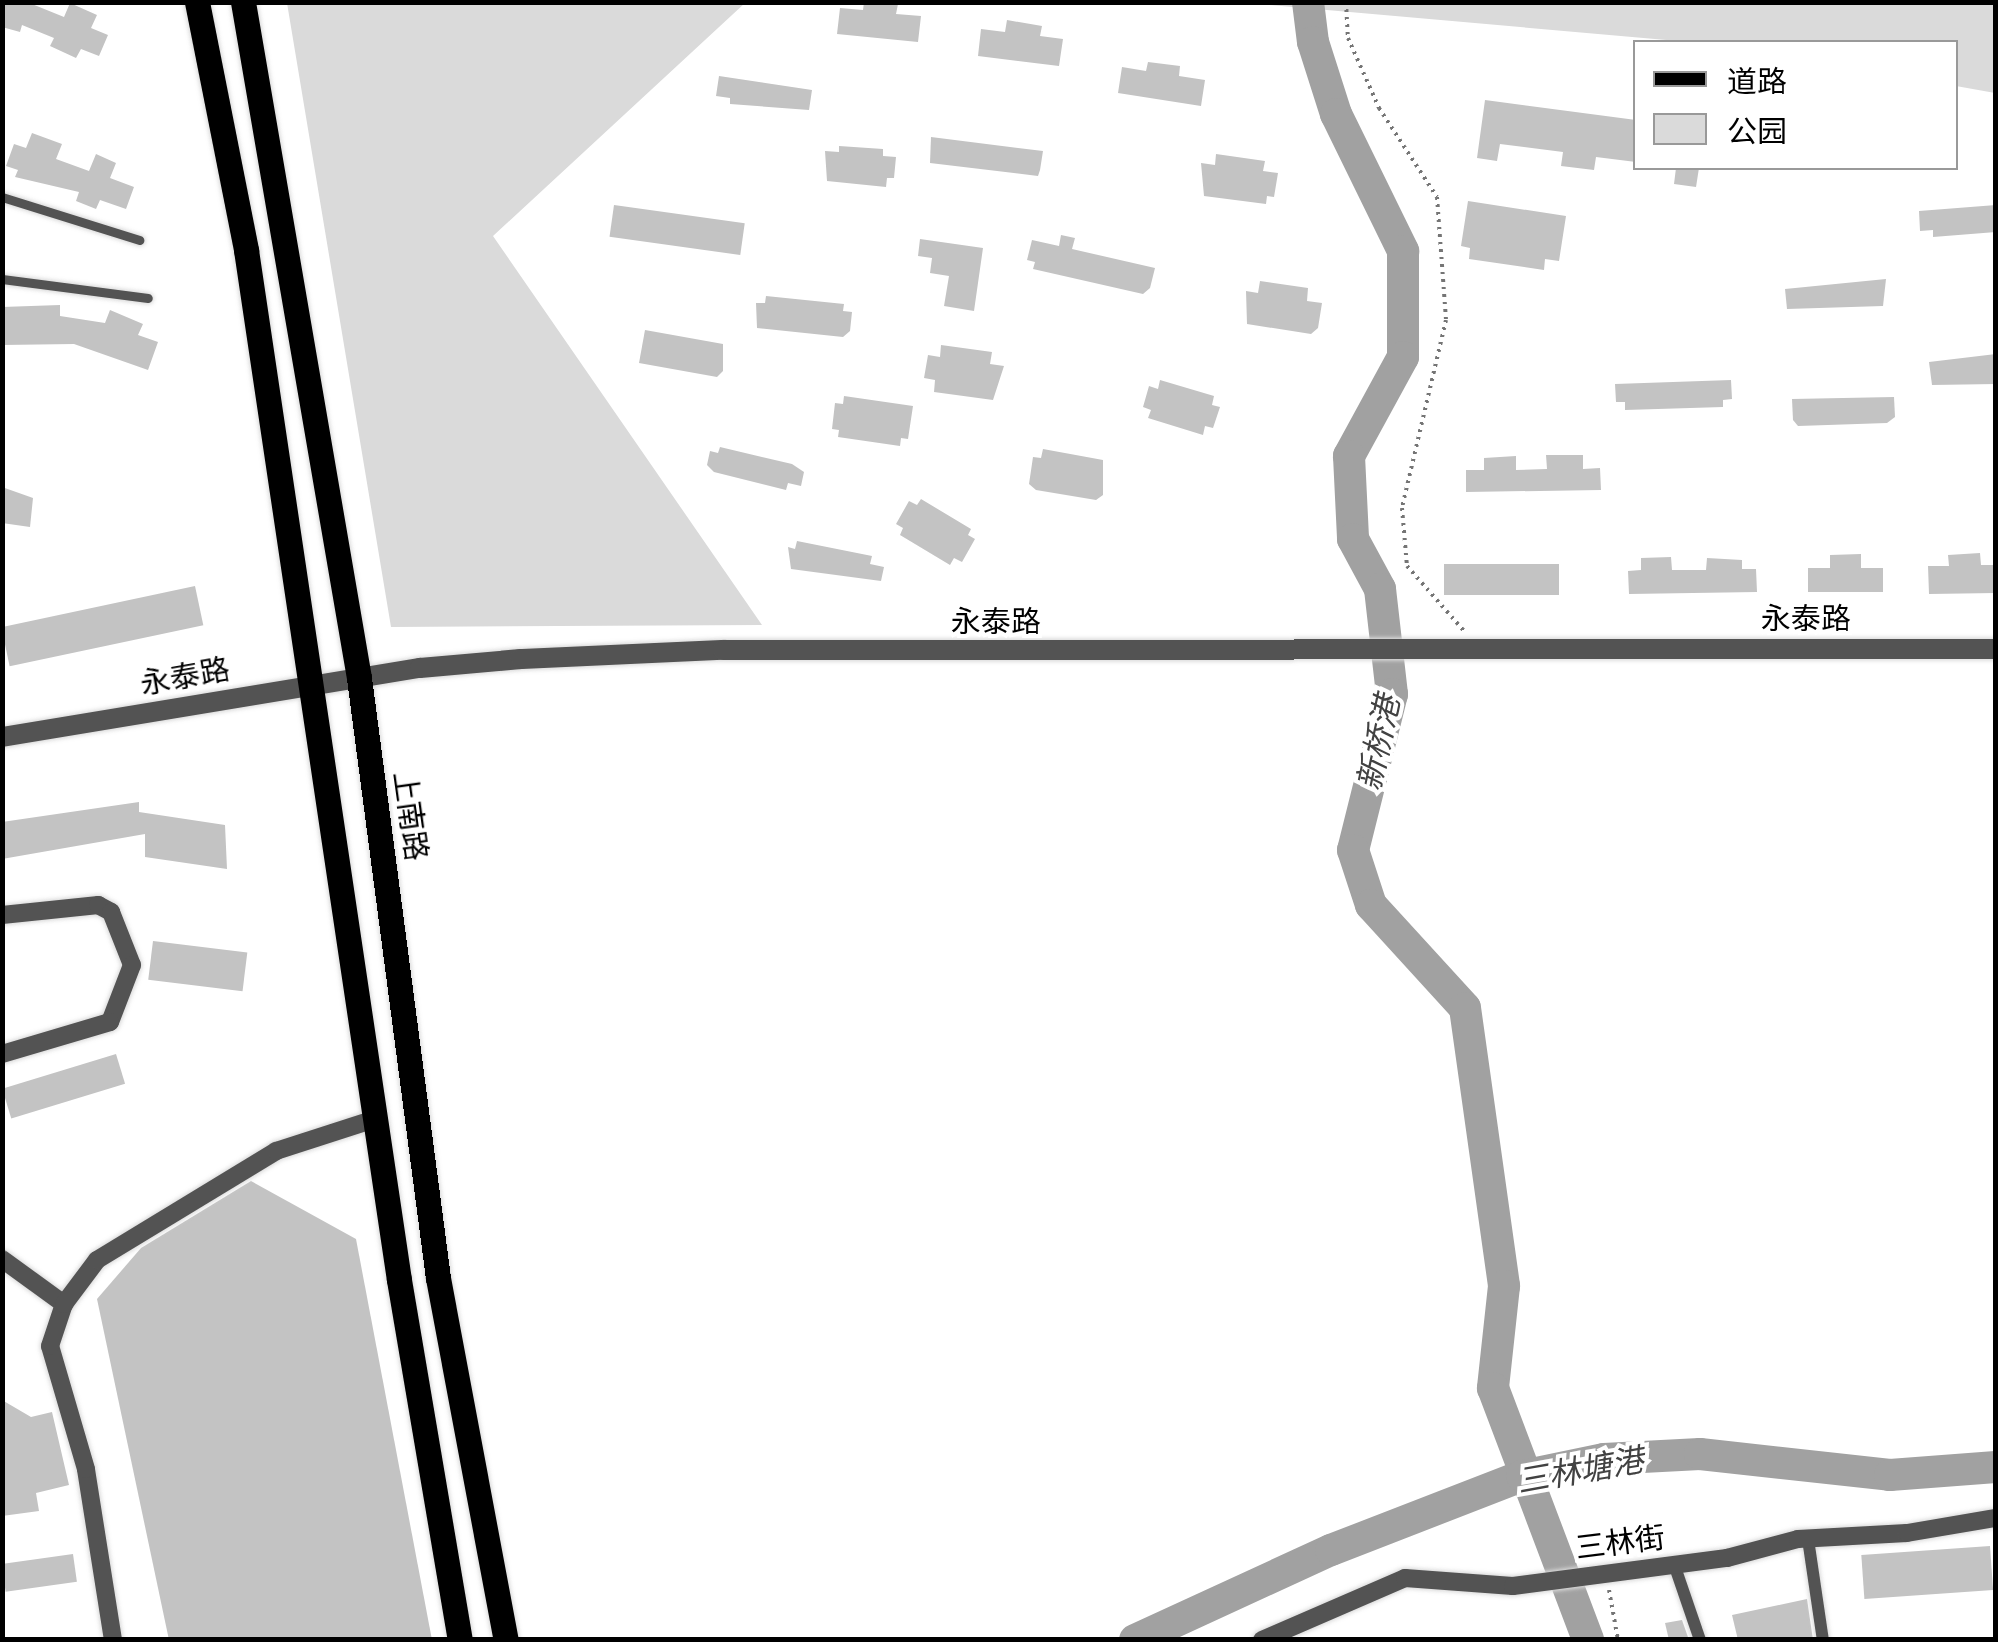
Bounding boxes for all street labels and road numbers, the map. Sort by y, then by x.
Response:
street label: 永泰路 [1761,600,1851,636]
street label: 永泰路 [951,603,1041,639]
street label: 永泰路 [138,650,232,702]
street label: 上南路 [387,769,435,863]
street label: 三林街 [1573,1519,1667,1565]

